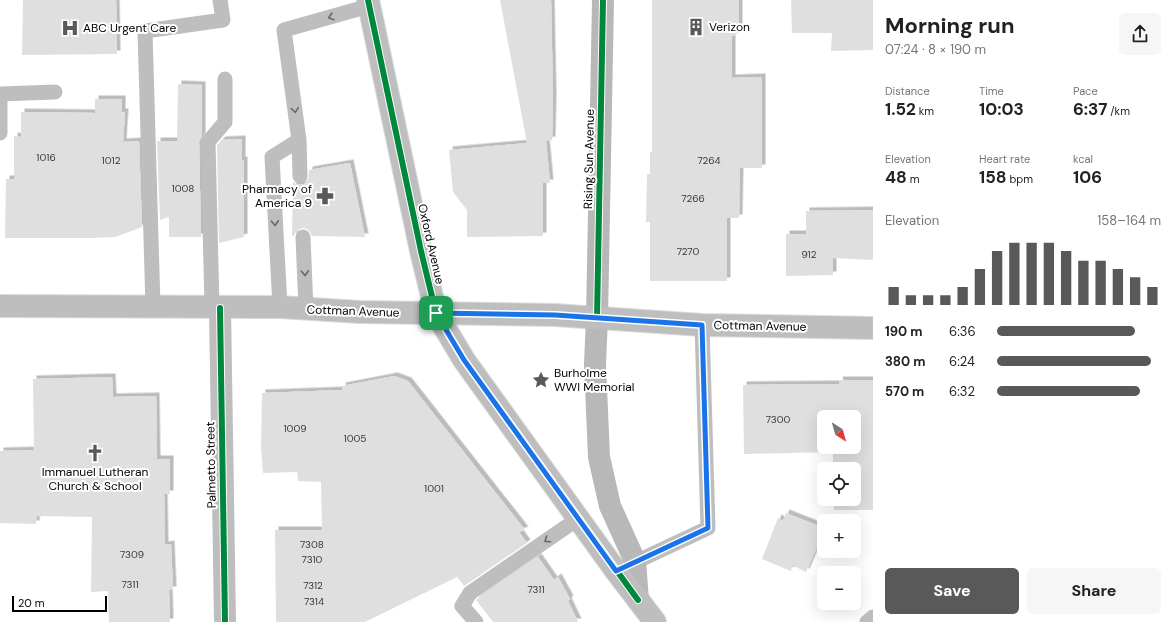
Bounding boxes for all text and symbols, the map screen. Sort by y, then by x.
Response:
text: Morning run [885,11,1015,40]
one-way arrow [328,12,335,21]
button: share [1119,13,1161,55]
building icon: Verizon [686,17,706,37]
hospital icon: ABC Urgent Care [60,18,80,38]
place label: Verizon [709,19,750,35]
place label: ABC Urgent Care [83,20,177,36]
text: 07:24 · 8 × 190 m [885,41,986,58]
text: Distance [885,84,930,98]
text: Time [979,84,1004,98]
text: Pace [1073,84,1098,98]
text: 1.52 [885,98,916,120]
text: 10:03 [979,98,1024,120]
text: 6:37 [1073,98,1107,120]
text: km [916,104,934,118]
text: /km [1107,104,1130,118]
one-way arrow [290,107,299,113]
street label: Rising Sun Avenue [580,108,598,209]
house number: 1016 [36,151,56,164]
text: Elevation [885,152,931,166]
text: Heart rate [979,152,1030,166]
text: kcal [1073,152,1093,166]
house number: 1012 [102,154,121,167]
house number: 7264 [697,154,721,167]
text: 48 [885,166,907,188]
text: 158 [979,166,1007,188]
text: 106 [1073,166,1102,188]
text: m [907,172,920,186]
text: bpm [1007,172,1033,186]
place label: Pharmacy of America 9 [242,181,312,211]
house number: 1008 [172,182,194,195]
pharmacy icon: Pharmacy of America 9 [315,186,335,206]
house number: 7266 [681,192,705,205]
street label: Oxford Avenue [414,202,448,286]
text: Elevation [885,212,939,229]
text: 158–164 m [1097,212,1161,229]
one-way arrow [271,221,279,227]
house number: 7270 [677,245,700,258]
house number: 912 [802,248,817,261]
one-way arrow [300,270,309,276]
pin [419,296,453,330]
street label: Cottman Avenue [306,301,400,321]
icon: arrive [425,302,447,324]
street label: Cottman Avenue [713,317,807,335]
text: 190 m [885,323,922,340]
text: 6:36 [949,323,976,340]
text: 380 m [885,353,926,370]
text: 6:24 [949,353,975,370]
place label: Burholme WWI Memorial [554,365,634,395]
place icon: Burholme WWI Memorial [531,370,551,390]
text: 570 m [885,383,924,400]
text: 6:32 [949,383,975,400]
north arrow [817,410,861,454]
map controls [817,410,861,610]
house number: 7300 [766,413,790,426]
street label: Palmetto Street [202,421,220,509]
house number: 1009 [283,422,307,435]
house number: 1005 [344,432,366,445]
church icon: Immanuel Lutheran Church & School [85,443,105,463]
button: locate [817,462,861,506]
place label: Immanuel Lutheran Church & School [42,464,148,494]
house number: 1001 [424,482,444,495]
button: + [817,514,861,558]
one-way arrow [544,535,551,542]
house number: 7308 [300,538,324,551]
house number: 7309 [120,548,144,561]
house number: 7310 [302,553,323,566]
button: − [817,566,861,610]
button: Save [885,568,1019,614]
button: Share [1027,568,1161,614]
house number: 7311 [121,578,139,591]
house number: 7312 [303,579,323,592]
house number: 7311 [527,583,545,596]
scale bar [12,594,107,613]
house number: 7314 [304,595,324,608]
text: 20 m [18,596,44,610]

